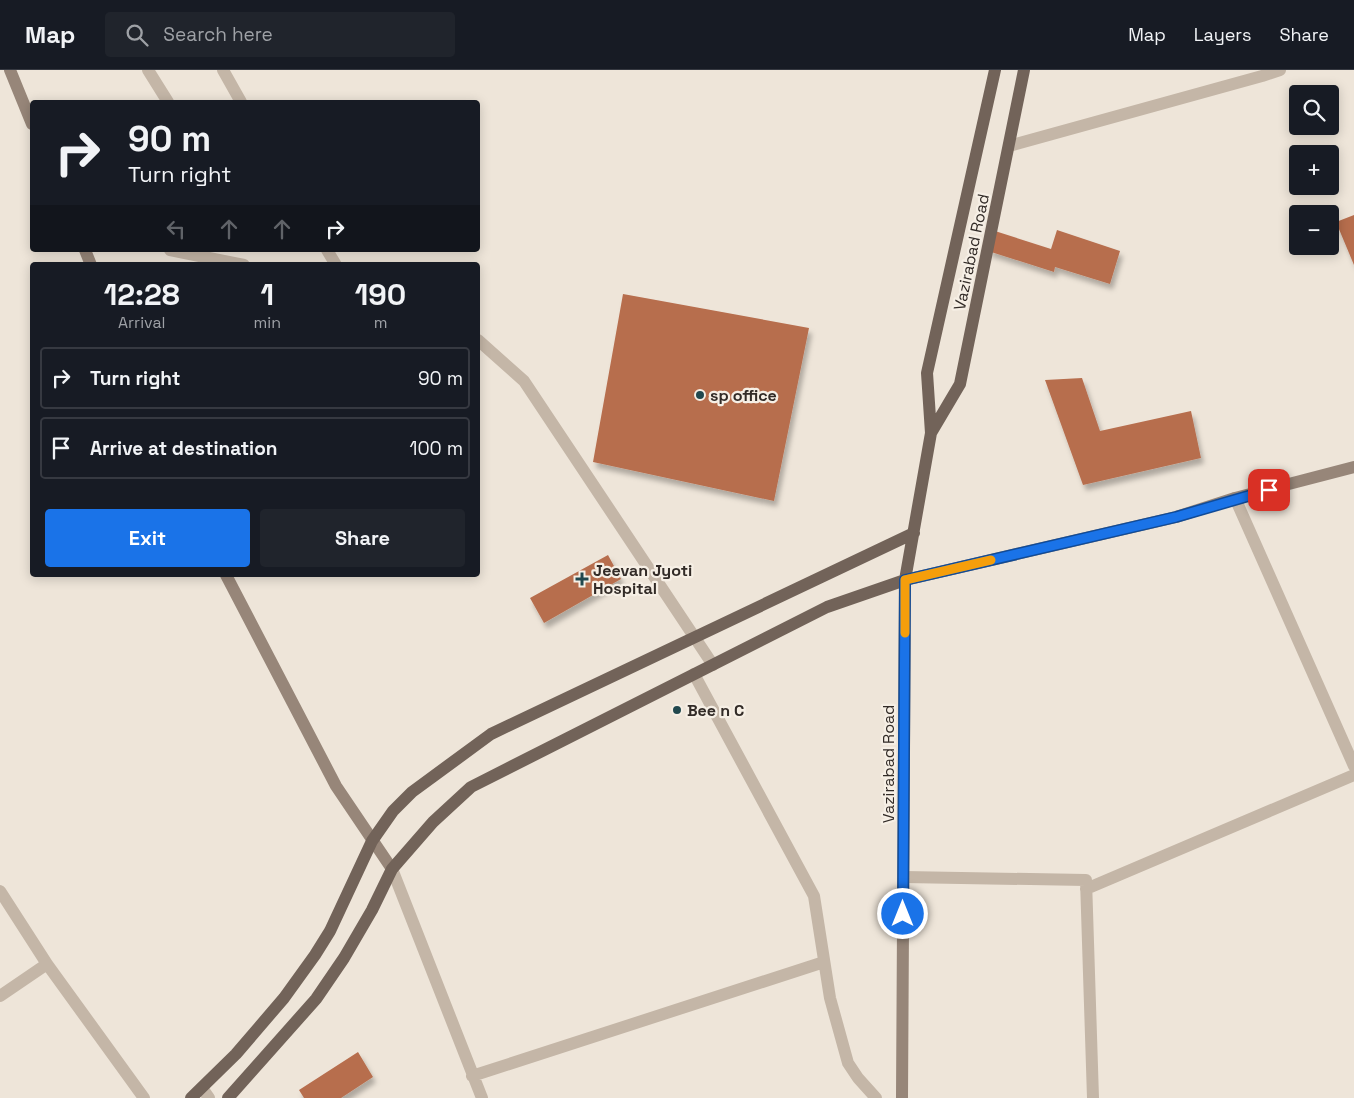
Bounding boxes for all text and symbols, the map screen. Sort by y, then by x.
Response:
search box [105,12,455,57]
text: Map [25,19,75,50]
icon: search [123,21,151,49]
text: Search here [163,22,273,47]
text: Map [1128,23,1166,46]
text: Layers [1194,23,1251,46]
text: Share [1279,23,1329,46]
map controls [1289,85,1339,255]
button: search [1289,85,1339,135]
text: 90 m [128,117,211,161]
icon: right [45,120,110,185]
button: + [1289,145,1339,195]
text: Turn right [128,160,231,188]
street label: Vazirabad Road [949,192,994,312]
button: − [1289,205,1339,255]
icon: left [162,215,190,243]
icon: ahead [215,215,243,243]
icon: ahead [268,215,296,243]
icon: right [321,215,349,243]
text: 12:28 [104,275,180,314]
text: 1 [261,275,274,314]
text: 190 [355,275,406,314]
text: Arrival [118,312,166,333]
text: min [254,312,281,333]
text: m [374,312,387,333]
icon: right [47,364,75,392]
text: Turn right [90,366,180,391]
text: 90 m [418,366,463,391]
place label: sp office [710,385,777,406]
marker: sp office [694,389,706,401]
icon: arrive [47,434,75,462]
text: Arrive at destination [90,436,278,461]
text: 100 m [409,436,463,461]
pin [1248,469,1290,511]
icon: arrive [1255,476,1283,504]
button: Exit [45,509,250,567]
button: Share [260,509,465,567]
place label: Jeevan Jyoti Hospital [593,560,692,599]
marker: Jeevan Jyoti Hospital [575,572,589,586]
place label: Bee n C [687,700,744,721]
marker: Bee n C [671,704,683,716]
street label: Vazirabad Road [878,705,899,823]
position arrow [876,887,928,939]

